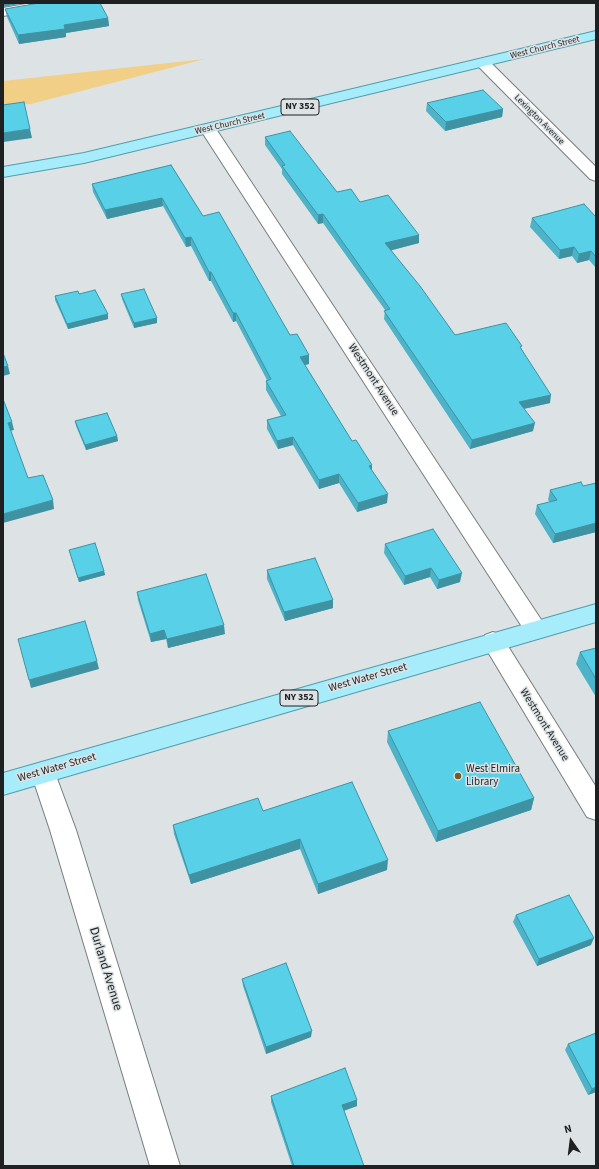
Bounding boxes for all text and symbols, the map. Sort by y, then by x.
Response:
street label: West Church Street [509,34,581,62]
street label: Lexington Avenue [512,93,566,147]
road number: NY 352 [281,99,319,115]
street label: West Church Street [194,111,266,137]
street label: Westmont Avenue [345,342,401,418]
street label: West Water Street [327,661,409,695]
street label: Westmont Avenue [516,686,572,764]
road number: NY 352 [280,690,318,706]
street label: West Water Street [16,751,98,785]
place label: West Elmira Library [466,763,520,789]
marker: West Elmira Library [453,771,463,781]
street label: Durland Avenue [85,925,125,1013]
north arrow [551,1121,591,1161]
text: N [563,1121,573,1137]

